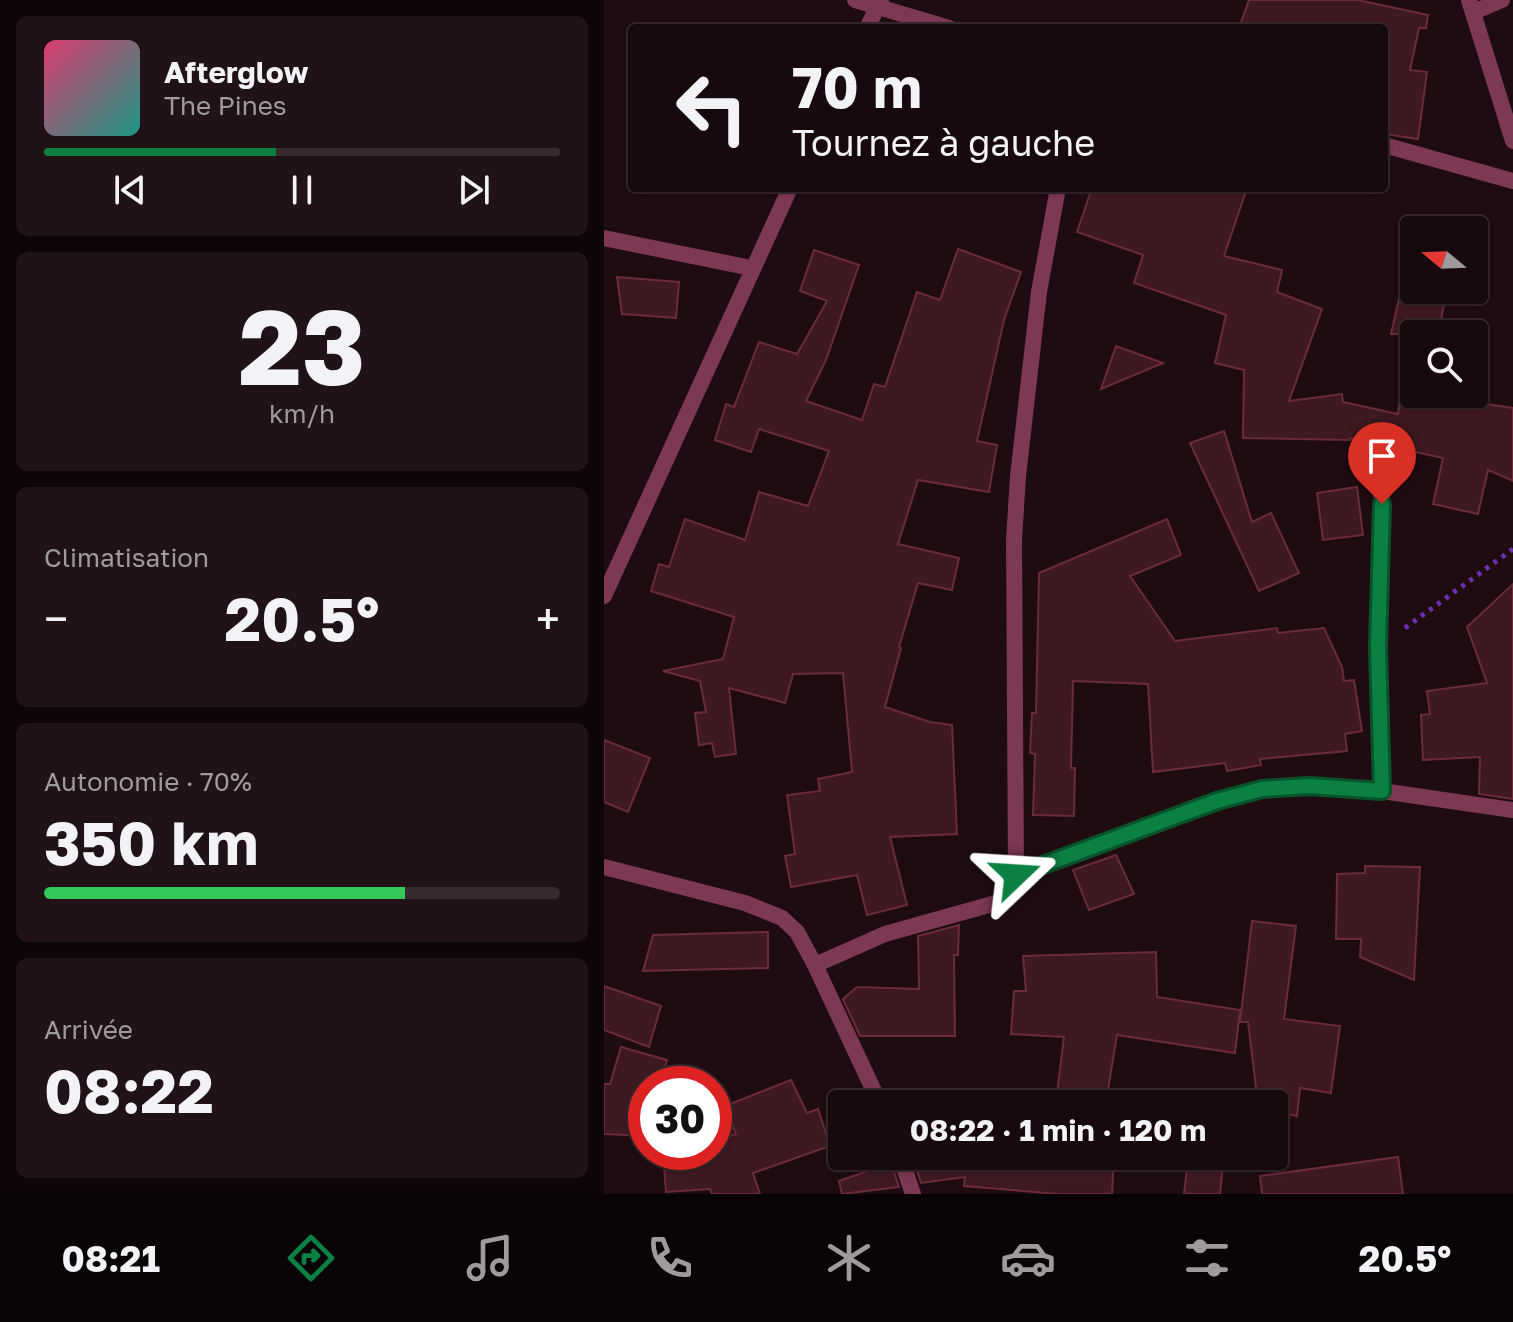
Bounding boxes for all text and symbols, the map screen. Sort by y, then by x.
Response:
text: 70 m [792,53,922,120]
text: Afterglow [164,54,308,90]
icon: left [660,56,764,160]
text: The Pines [164,90,287,121]
text: Tournez à gauche [792,121,1095,164]
icon: previous [108,168,152,212]
icon: pause [280,168,324,212]
icon: next [452,168,496,212]
north arrow [1400,216,1488,304]
map controls [1400,216,1488,408]
text: 23 [239,283,365,408]
button: search [1400,320,1488,408]
text: km/h [269,398,335,429]
pin [1348,422,1416,504]
icon: arrive [1360,434,1404,478]
text: Climatisation [44,542,209,573]
text: 20.5° [225,582,379,654]
text: − [44,592,68,645]
text: + [536,592,560,645]
text: Autonomie · 70% [44,766,252,797]
text: 350 km [44,806,259,878]
position arrow [974,833,1058,917]
text: Arrivée [44,1014,133,1045]
text: 08:22 [44,1054,214,1126]
speed limit sign: 30 [628,1066,732,1170]
text: 08:22 · 1 min · 120 m [910,1112,1206,1148]
icon: directions [283,1230,339,1286]
icon: music [462,1230,518,1286]
icon: phone [642,1230,698,1286]
icon: climate [821,1230,877,1286]
icon: car [1000,1230,1056,1286]
icon: filters [1179,1230,1235,1286]
text: 08:21 [62,1237,160,1280]
text: 20.5° [1358,1237,1451,1280]

